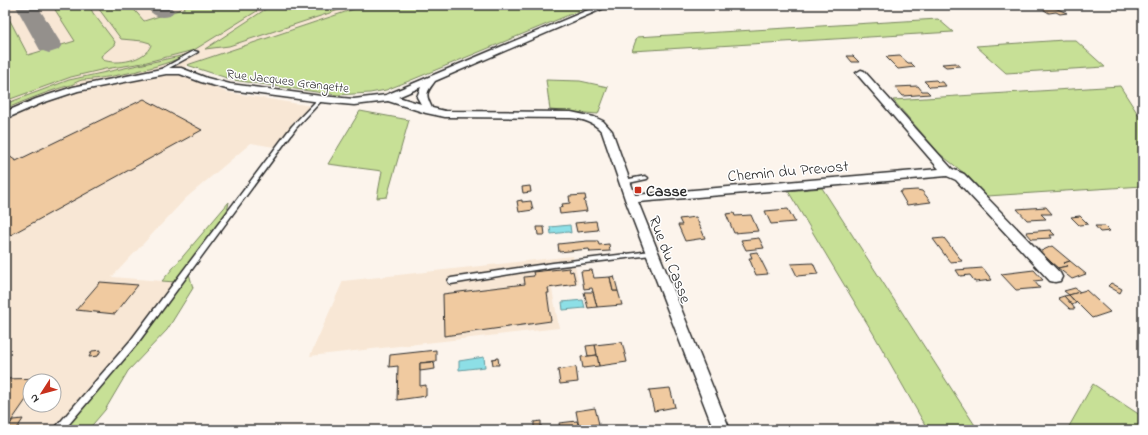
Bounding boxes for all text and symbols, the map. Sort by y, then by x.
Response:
street label: Rue Jacques Grangette [225,65,350,99]
street label: Chemin du Prevost [727,155,850,189]
place label: Casse [646,180,688,204]
marker: Casse [633,185,643,195]
street label: Rue du Casse [641,212,697,308]
north arrow [22,373,62,413]
text: N [26,391,43,406]

